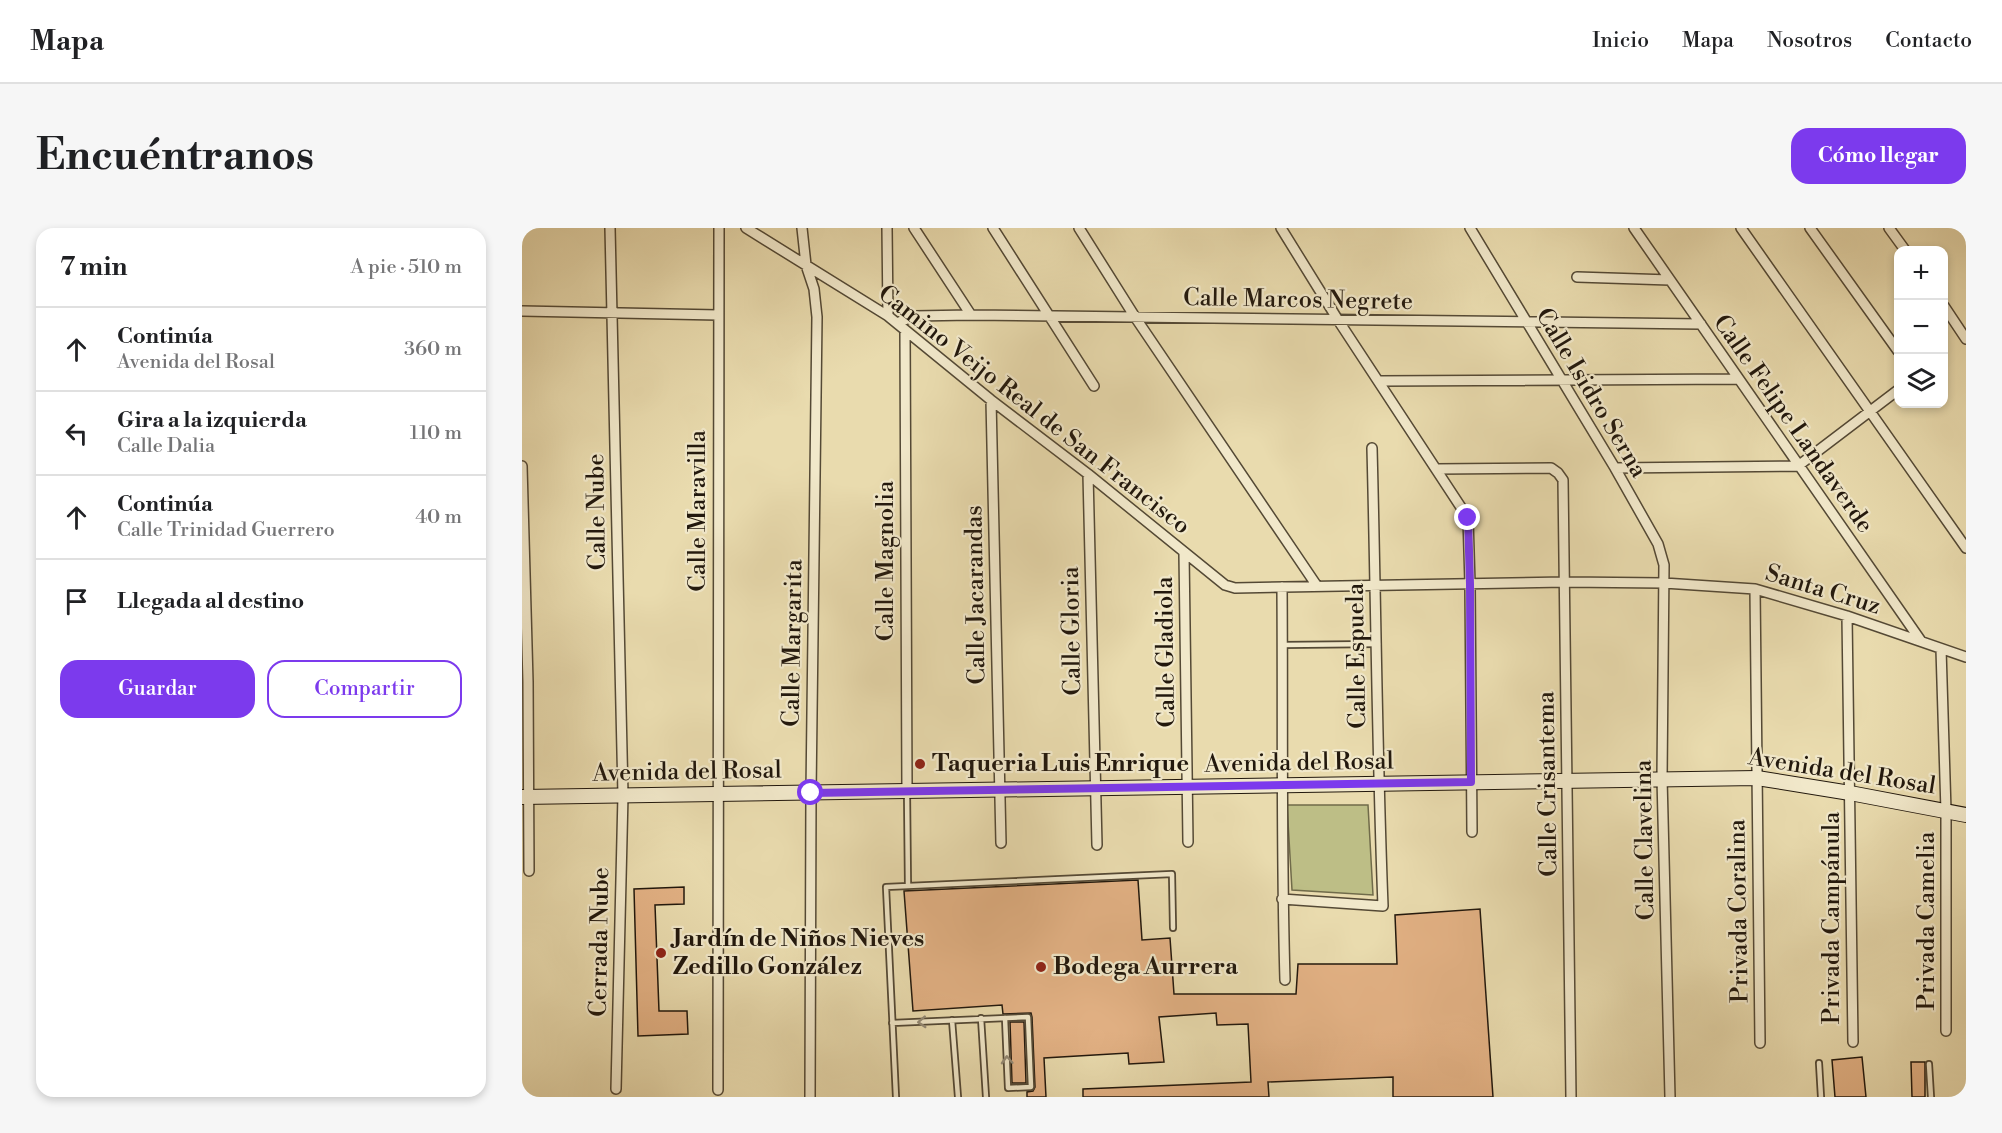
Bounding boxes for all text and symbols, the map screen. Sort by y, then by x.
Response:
text: Mapa [30,24,104,59]
text: Inicio [1592,28,1649,54]
text: Mapa [1682,28,1734,54]
text: Nosotros [1767,28,1852,54]
text: Contacto [1885,28,1972,54]
button: Cómo llegar [1791,128,1966,184]
text: Encuéntranos [36,130,314,183]
map controls [1894,246,1948,408]
button: + [1894,246,1948,300]
text: 7 min [60,251,127,283]
text: A pie · 510 m [350,255,462,280]
street label: Camino Veijo Real de San Francisco [872,279,1196,541]
street label: Calle Marcos Negrete [1183,283,1413,317]
button: − [1894,300,1948,354]
street label: Calle Isidro Serna [1529,303,1654,484]
street label: Calle Felipe Landaverde [1706,309,1880,539]
text: Continúa [117,323,213,350]
icon: ahead [60,333,93,366]
text: 360 m [404,337,462,362]
text: Avenida del Rosal [117,350,275,375]
button: layers [1894,354,1948,408]
text: Gira a la izquierda [117,407,307,434]
icon: left [60,417,93,450]
text: 110 m [410,421,462,446]
street label: Calle Maravilla [683,429,713,592]
text: Calle Dalia [117,434,215,459]
street label: Calle Nube [581,453,613,571]
street label: Calle Magnolia [871,480,901,641]
text: Continúa [117,491,213,518]
icon: ahead [60,501,93,534]
route end [1454,504,1480,530]
text: 40 m [415,505,462,530]
street label: Calle Jacarandas [959,505,993,685]
text: Calle Trinidad Guerrero [117,518,335,543]
street label: Calle Margarita [777,558,809,727]
street label: Santa Cruz [1762,558,1884,622]
street label: Calle Gloria [1056,565,1088,696]
street label: Calle Gladiola [1150,575,1182,728]
street label: Calle Espuela [1341,582,1373,729]
icon: arrive [60,585,93,618]
text: Llegada al destino [117,588,304,615]
button: Guardar [60,660,255,718]
button: Compartir [267,660,462,718]
street label: Calle Crisantema [1531,690,1565,877]
street label: Avenida del Rosal [1745,742,1938,802]
street label: Avenida del Rosal [1203,746,1394,780]
place label: Taqueria Luis Enrique [932,749,1189,779]
street label: Avenida del Rosal [591,755,782,789]
marker: Taqueria Luis Enrique [913,757,927,771]
street label: Calle Clavelina [1629,759,1661,921]
route start [797,779,823,805]
street label: Privada Campánula [1817,811,1847,1024]
street label: Privada Coralina [1722,818,1756,1003]
street label: Privada Camelia [1912,831,1942,1010]
street label: Cerrada Nube [584,867,616,1017]
place label: Jardín de Niños Nieves Zedillo González [670,924,924,982]
marker: Jardín de Niños Nieves Zedillo González [654,946,668,960]
place label: Bodega Aurrera [1053,952,1239,982]
marker: Bodega Aurrera [1034,960,1048,974]
one-way arrow [918,1015,927,1028]
one-way arrow [1000,1055,1013,1064]

